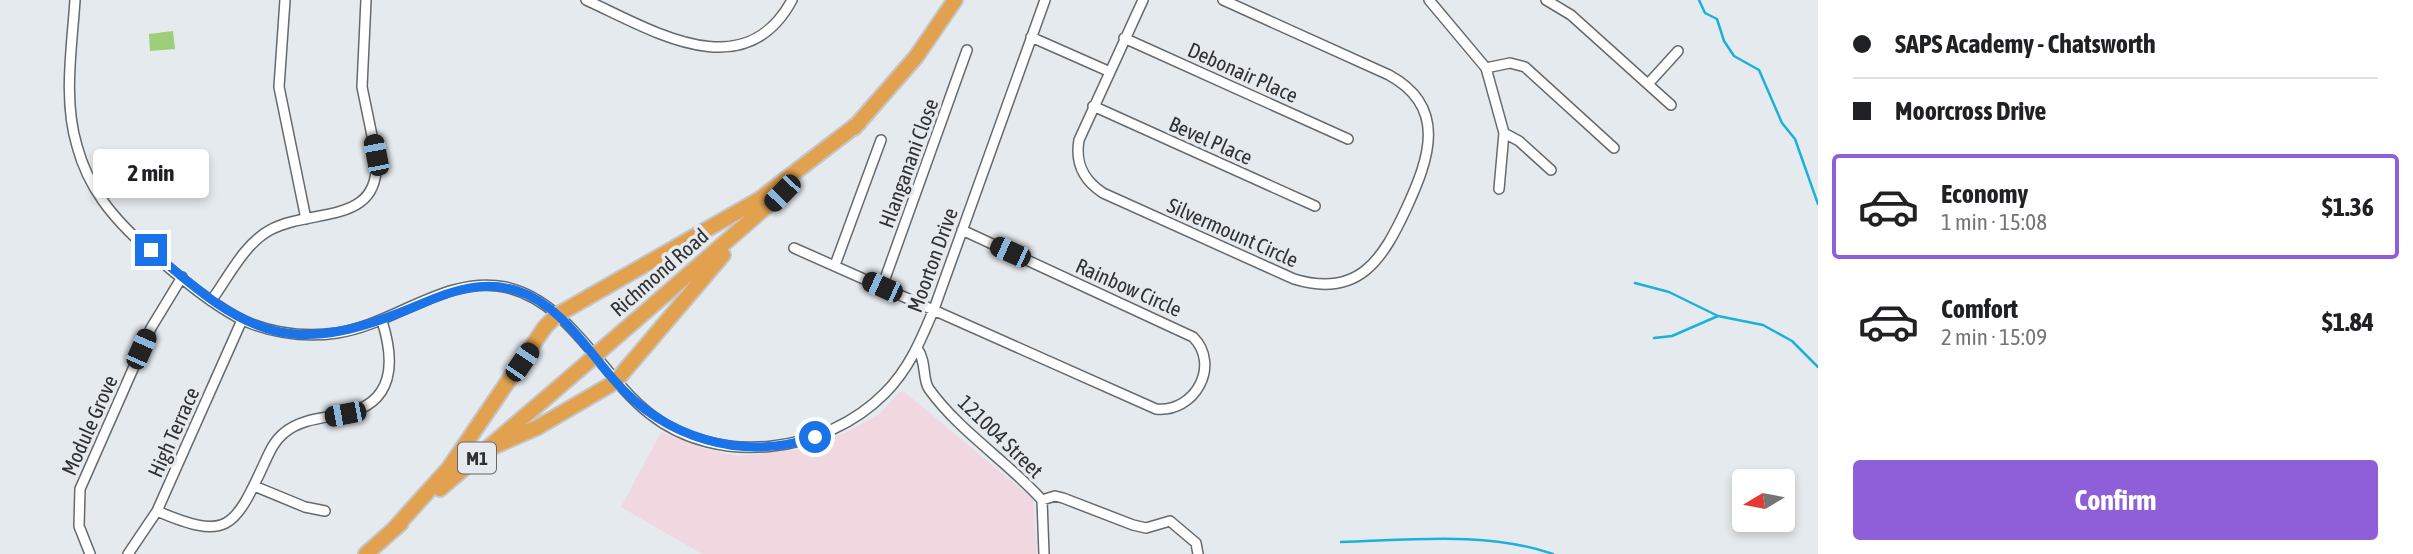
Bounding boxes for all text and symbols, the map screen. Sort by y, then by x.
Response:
text: SAPS Academy - Chatsworth [1895,29,2156,59]
street label: Debonair Place [1184,37,1302,107]
street label: Hlanganani Close [874,95,942,231]
text: Moorcross Drive [1895,96,2046,126]
street label: Bevel Place [1166,111,1256,169]
car [362,132,391,178]
callout: 2 min [93,148,209,198]
text: 2 min [128,160,174,186]
car [760,171,805,215]
icon: car [1857,175,1920,238]
text: Economy [1941,179,2028,209]
street label: Silvermount Circle [1164,192,1302,272]
text: $1.36 [2322,192,2374,222]
street label: Moorton Drive [902,205,962,315]
text: 1 min · 15:08 [1941,209,2047,235]
street label: Richmond Road [605,223,713,321]
route end [135,234,167,266]
car [987,234,1034,270]
street label: Rainbow Circle [1072,253,1186,321]
car [859,269,906,305]
icon: car [1857,290,1920,353]
text: Comfort [1941,294,2018,324]
text: $1.84 [2322,307,2374,337]
text: 2 min · 15:09 [1941,324,2047,350]
car [123,326,160,372]
car [502,339,543,385]
street label: Module Grove [56,371,122,479]
street label: High Terrace [143,383,203,481]
street label: 121004 Street [954,390,1048,482]
car [323,400,368,428]
route start [799,421,831,453]
road number: M1 [458,442,496,474]
button: Confirm [1853,460,2378,540]
north arrow [1732,469,1796,532]
map controls [1732,469,1795,532]

